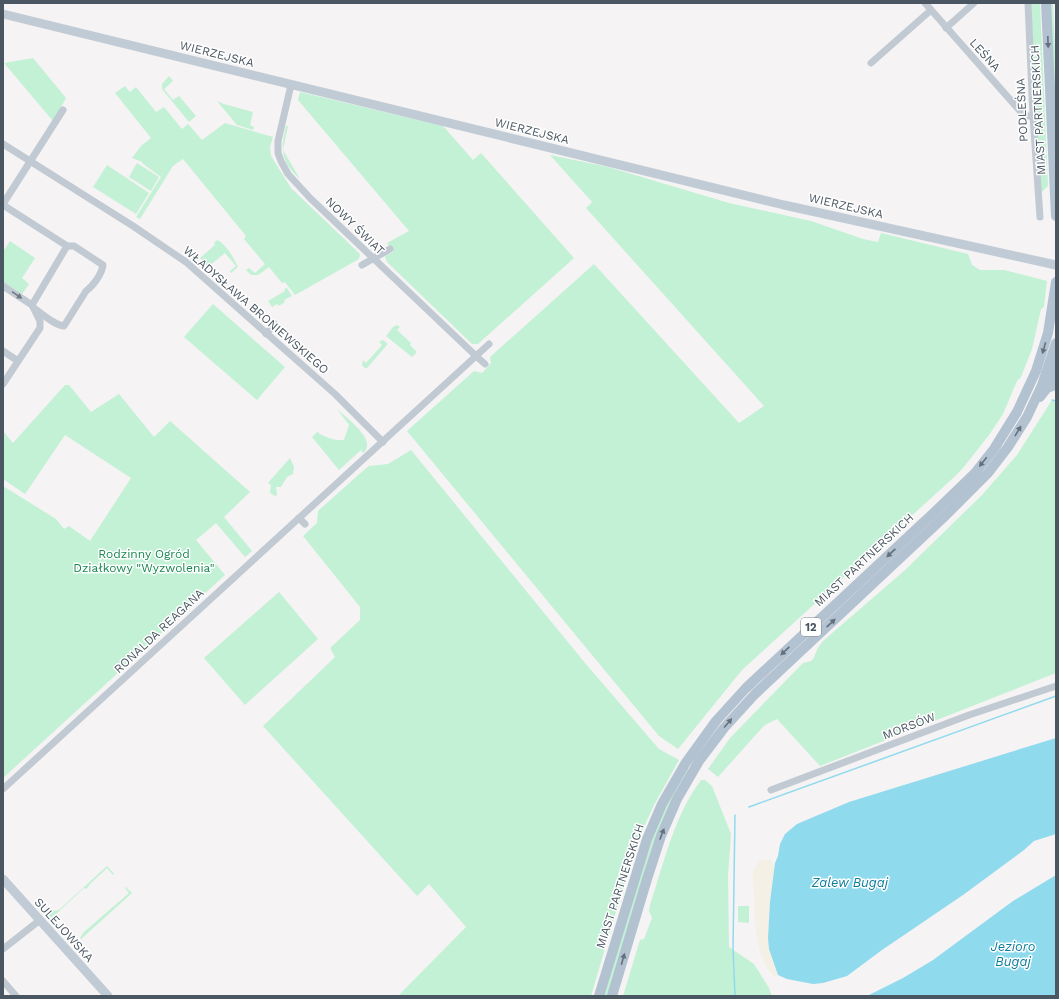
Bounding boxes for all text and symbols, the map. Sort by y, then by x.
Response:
street label: LEŚNA [967,36,1003,74]
one-way arrow [1045,36,1051,49]
street label: WIERZEJSKA [178,38,256,70]
street label: MIAST PARTNERSKICH [1028,45,1048,175]
street label: PODLEŚNA [1013,77,1031,142]
street label: WIERZEJSKA [493,115,571,147]
street label: WIERZEJSKA [807,191,885,221]
street label: NOWY ŚWIAT [323,194,387,258]
street label: WŁADYSŁAWA BRONIEWSKIEGO [181,243,331,377]
one-way arrow [12,291,23,299]
one-way arrow [1041,342,1047,354]
one-way arrow [1014,425,1021,437]
one-way arrow [979,456,988,467]
street label: MIAST PARTNERSKICH [812,510,916,610]
park label: Rodzinny Ogród Działkowy "Wyzwolenia" [73,547,215,575]
one-way arrow [886,548,896,558]
street label: RONALDA REAGANA [111,586,207,676]
road number: 12 [801,618,821,636]
one-way arrow [826,618,836,628]
one-way arrow [781,646,790,655]
street label: MORSÓW [881,709,938,742]
one-way arrow [723,718,732,729]
street label: MIAST PARTNERSKICH [593,822,647,950]
one-way arrow [659,828,665,840]
water label: Zalew Bugaj [811,875,889,890]
street label: SULEJOWSKA [32,895,97,965]
water label: Jezioro Bugaj [991,939,1035,969]
one-way arrow [620,952,626,964]

